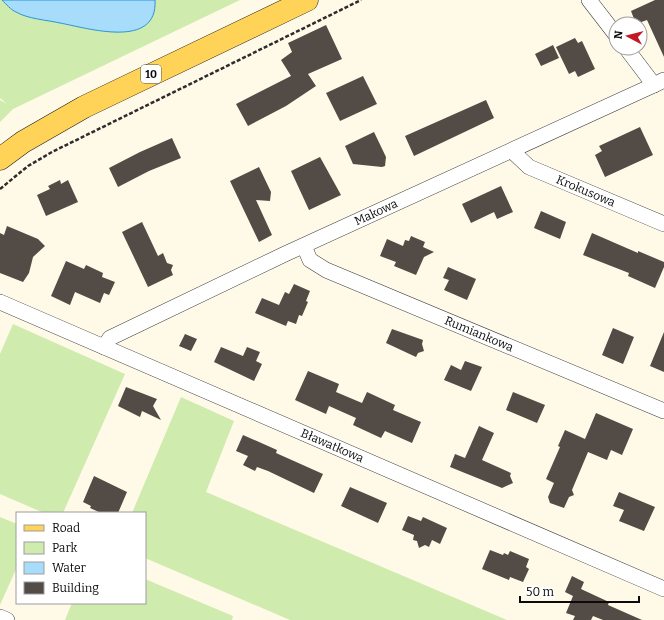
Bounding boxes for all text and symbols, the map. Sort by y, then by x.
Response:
north arrow [608,16,648,56]
text: N [612,29,626,40]
road number: 10 [141,65,161,83]
street label: Krokusowa [554,172,618,210]
street label: Makowa [352,196,400,228]
street label: Rumiankowa [443,313,516,355]
street label: Bławatkowa [299,426,366,466]
legend [16,512,146,604]
text: Road [52,521,80,535]
text: Park [52,541,78,555]
text: Water [52,561,87,575]
scale bar [520,578,639,604]
text: Building [52,581,99,595]
text: 50 m [526,585,555,599]

